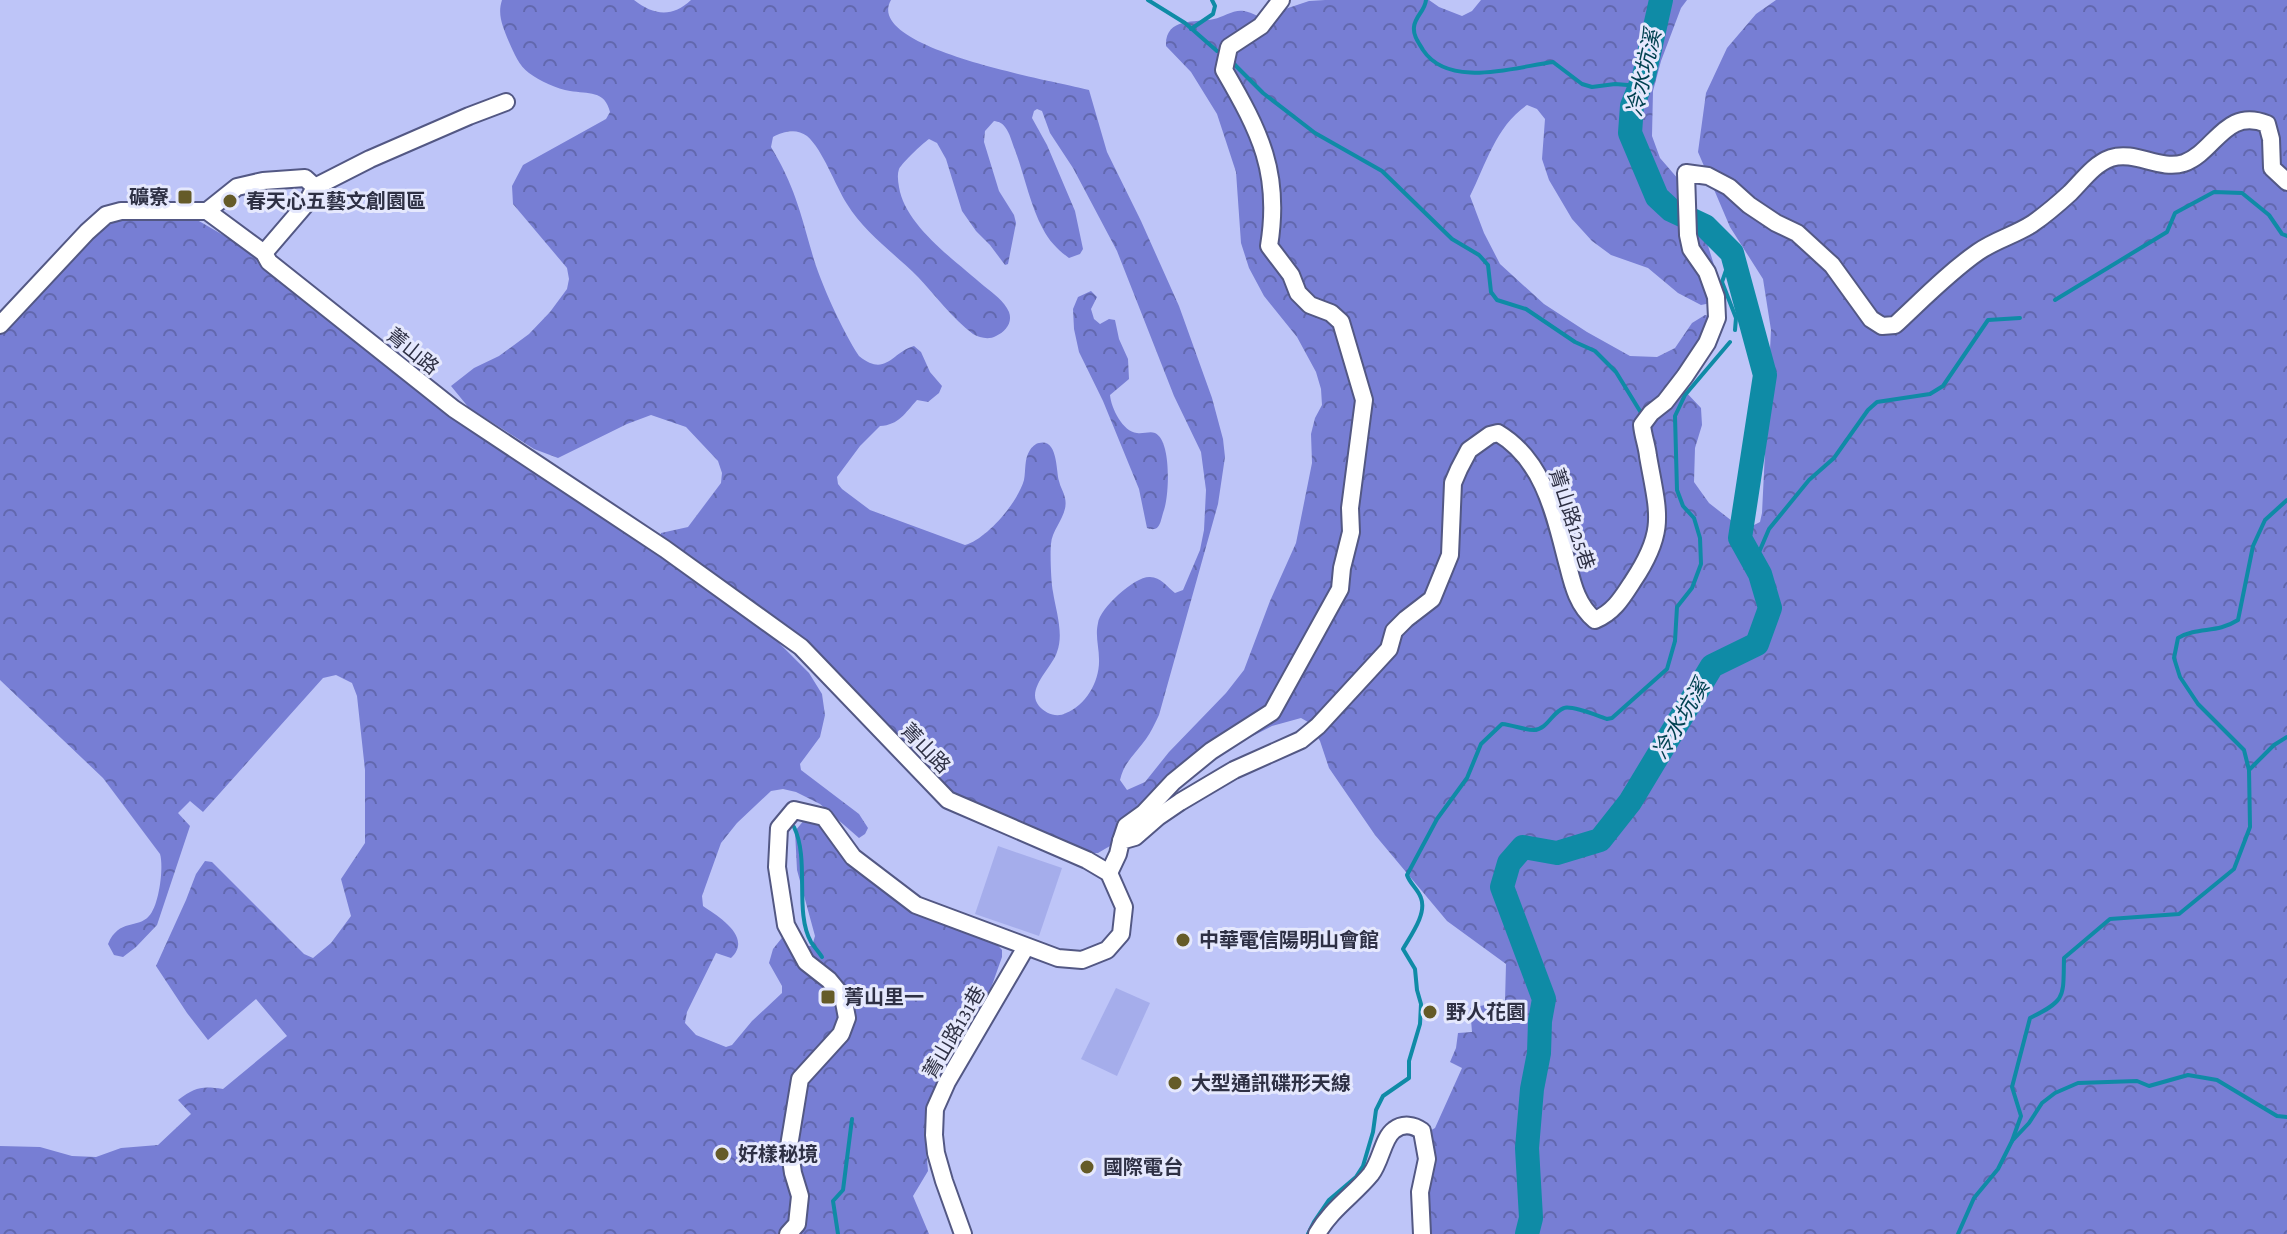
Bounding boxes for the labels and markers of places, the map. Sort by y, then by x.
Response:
place label: 礦寮 [129,186,169,208]
marker: 礦寮 [176,188,194,206]
place label: 春天心五藝文創園區 [246,190,426,212]
marker: 春天心五藝文創園區 [221,192,239,210]
place label: 中華電信陽明山會館 [1199,929,1379,951]
marker: 中華電信陽明山會館 [1174,931,1192,949]
place label: 菁山里一 [844,986,924,1008]
marker: 菁山里一 [819,988,837,1006]
place label: 野人花園 [1446,1001,1526,1023]
marker: 野人花園 [1421,1003,1439,1021]
place label: 大型通訊碟形天線 [1191,1072,1351,1094]
marker: 大型通訊碟形天線 [1166,1074,1184,1092]
place label: 好樣秘境 [738,1143,818,1165]
marker: 好樣秘境 [713,1145,731,1163]
place label: 國際電台 [1103,1156,1183,1178]
marker: 國際電台 [1078,1158,1096,1176]

